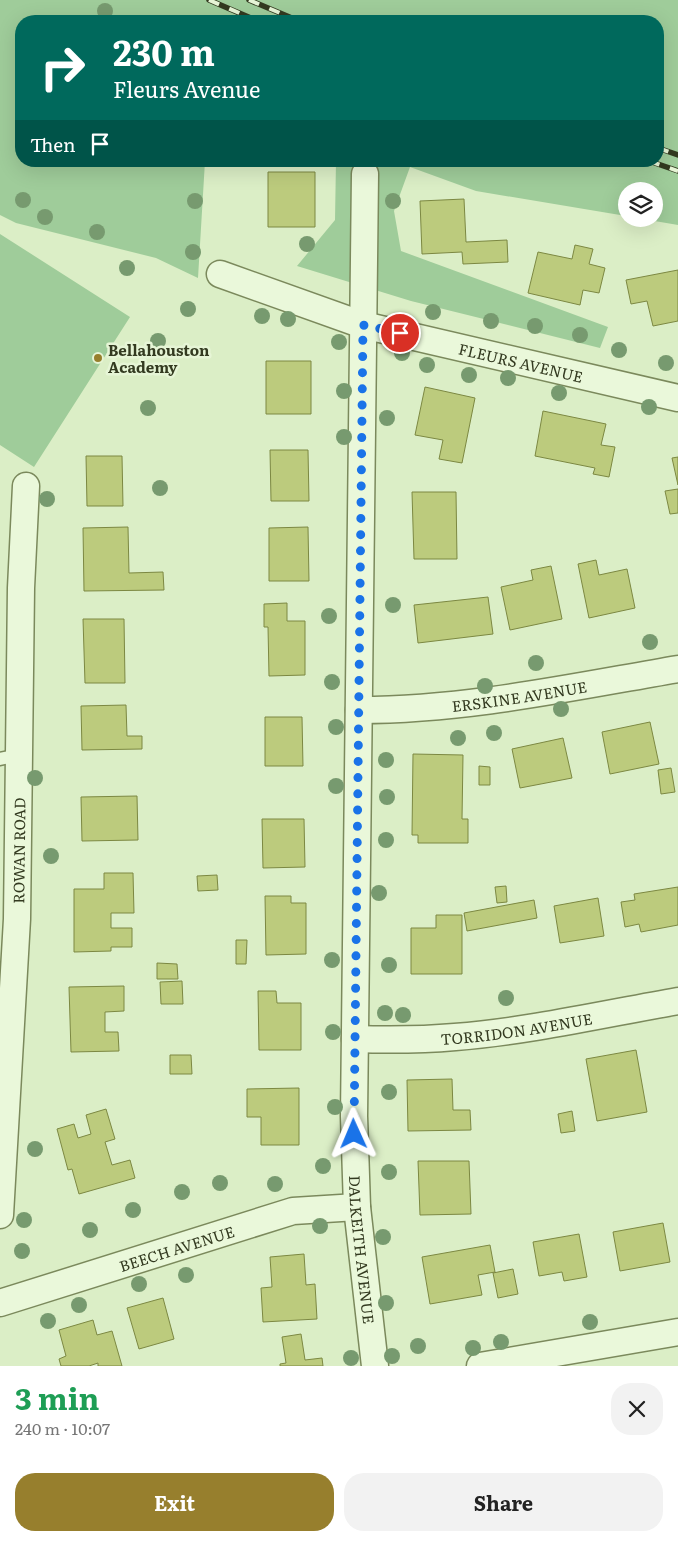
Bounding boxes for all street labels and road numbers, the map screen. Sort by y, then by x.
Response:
street label: FLEURS AVENUE [456,336,586,387]
street label: ERSKINE AVENUE [451,674,588,716]
street label: ROWAN ROAD [6,797,30,904]
street label: TORRIDON AVENUE [440,1006,594,1050]
street label: DALKEITH AVENUE [344,1175,382,1325]
street label: BEECH AVENUE [116,1219,237,1276]

